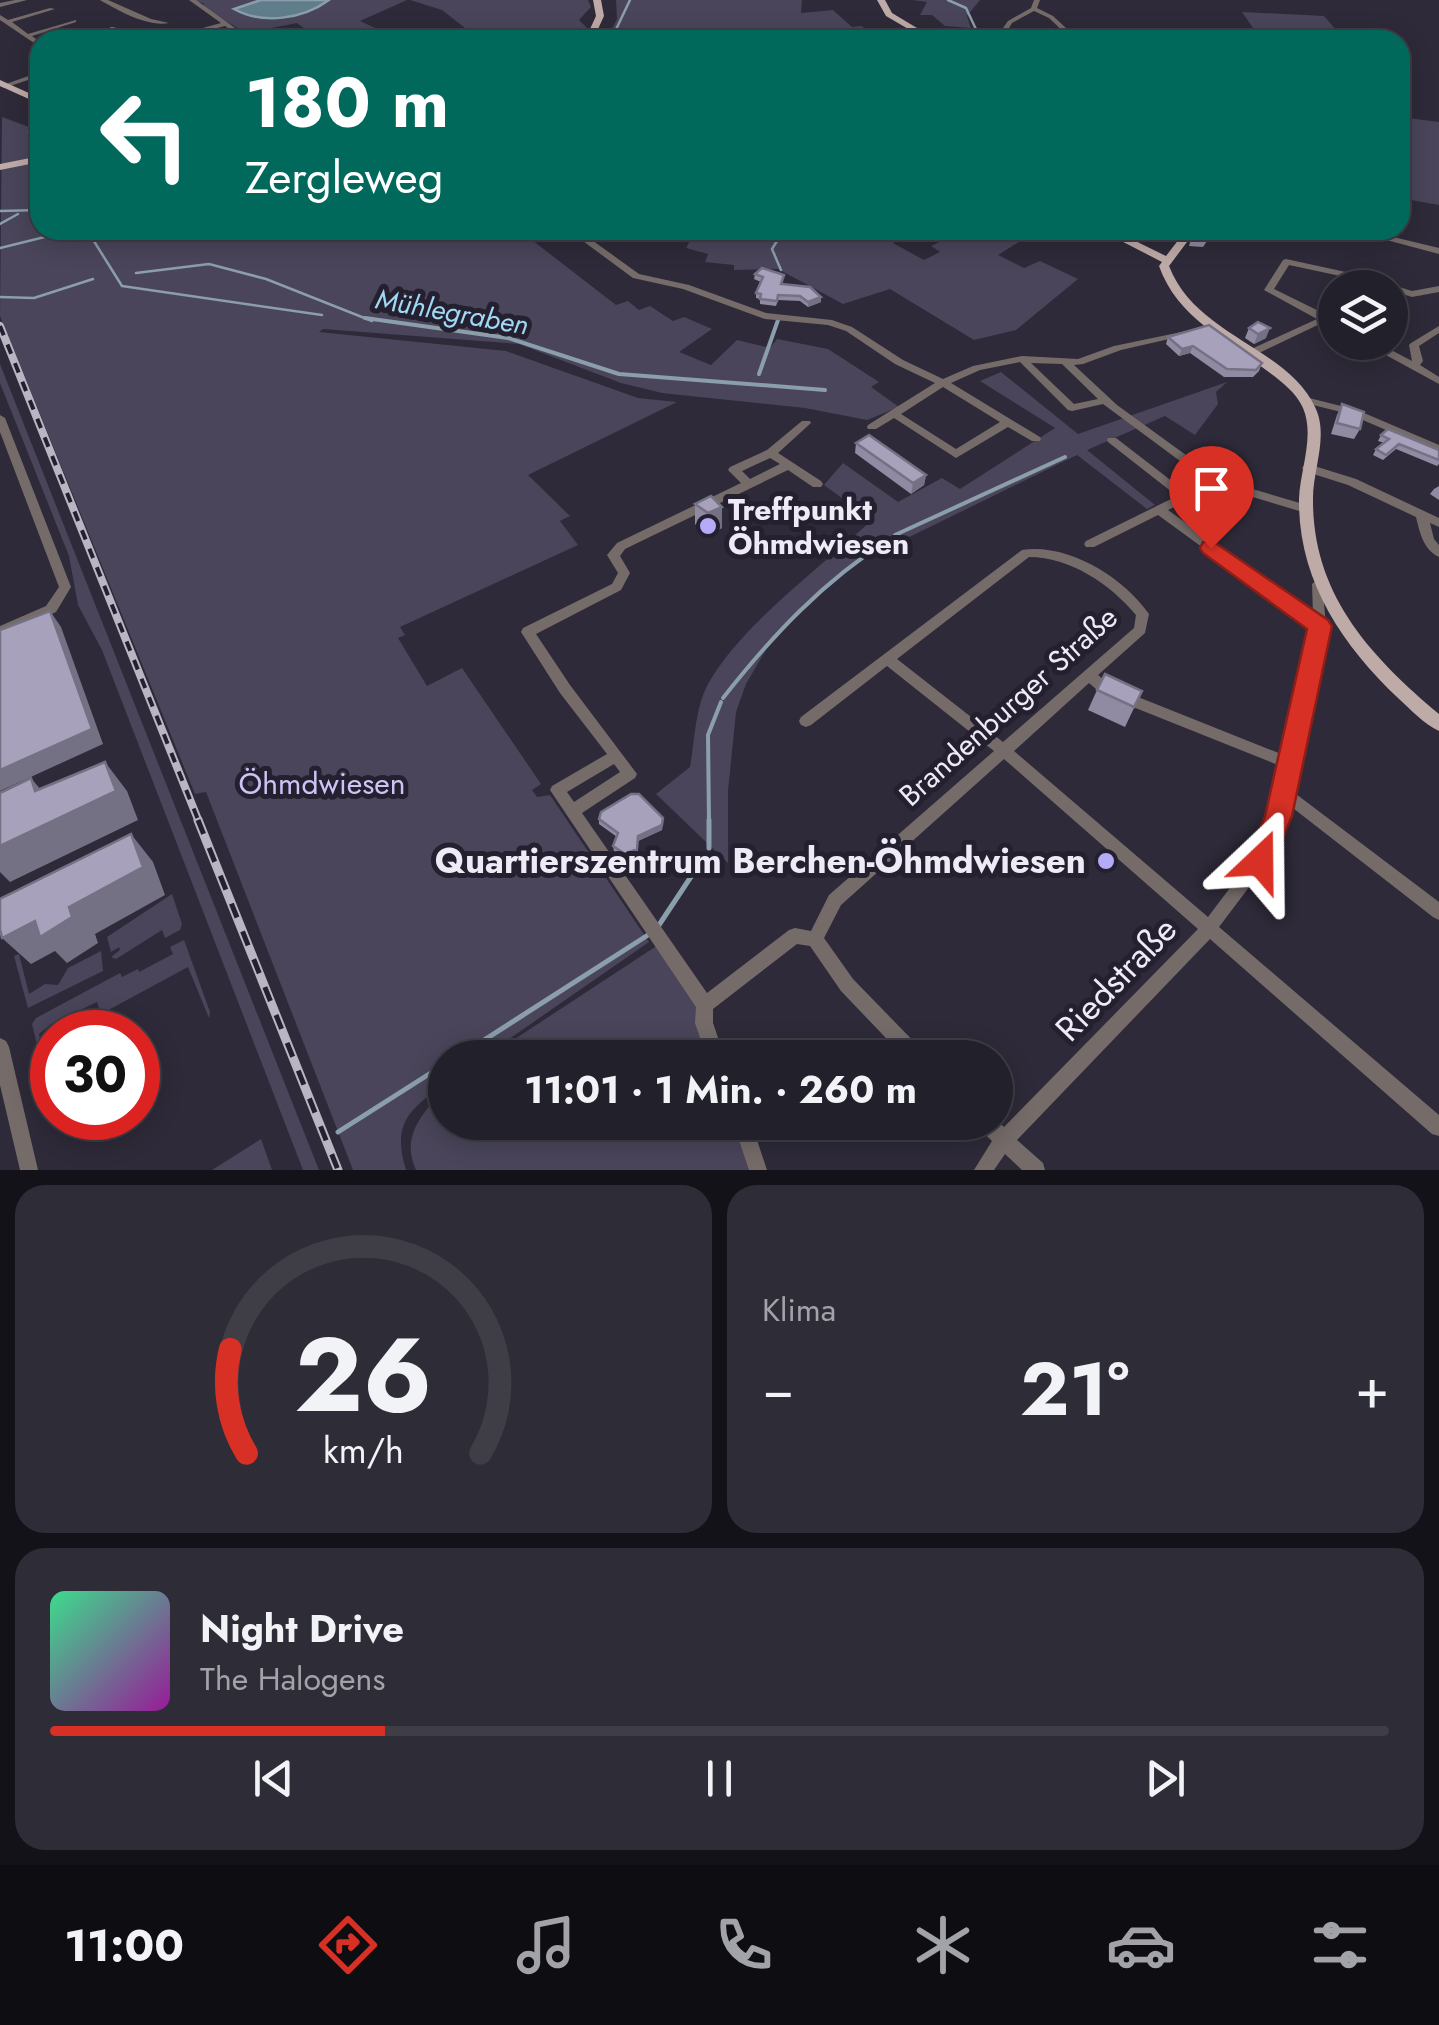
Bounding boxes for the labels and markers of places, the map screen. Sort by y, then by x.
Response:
pin [1169,446,1254,549]
place label: Treffpunkt Öhmdwiesen [728,488,909,565]
marker: Treffpunkt Öhmdwiesen [697,515,719,537]
place label: Quartierszentrum Berchen-Öhmdwiesen [435,836,1086,886]
marker: Quartierszentrum Berchen-Öhmdwiesen [1095,850,1117,872]

